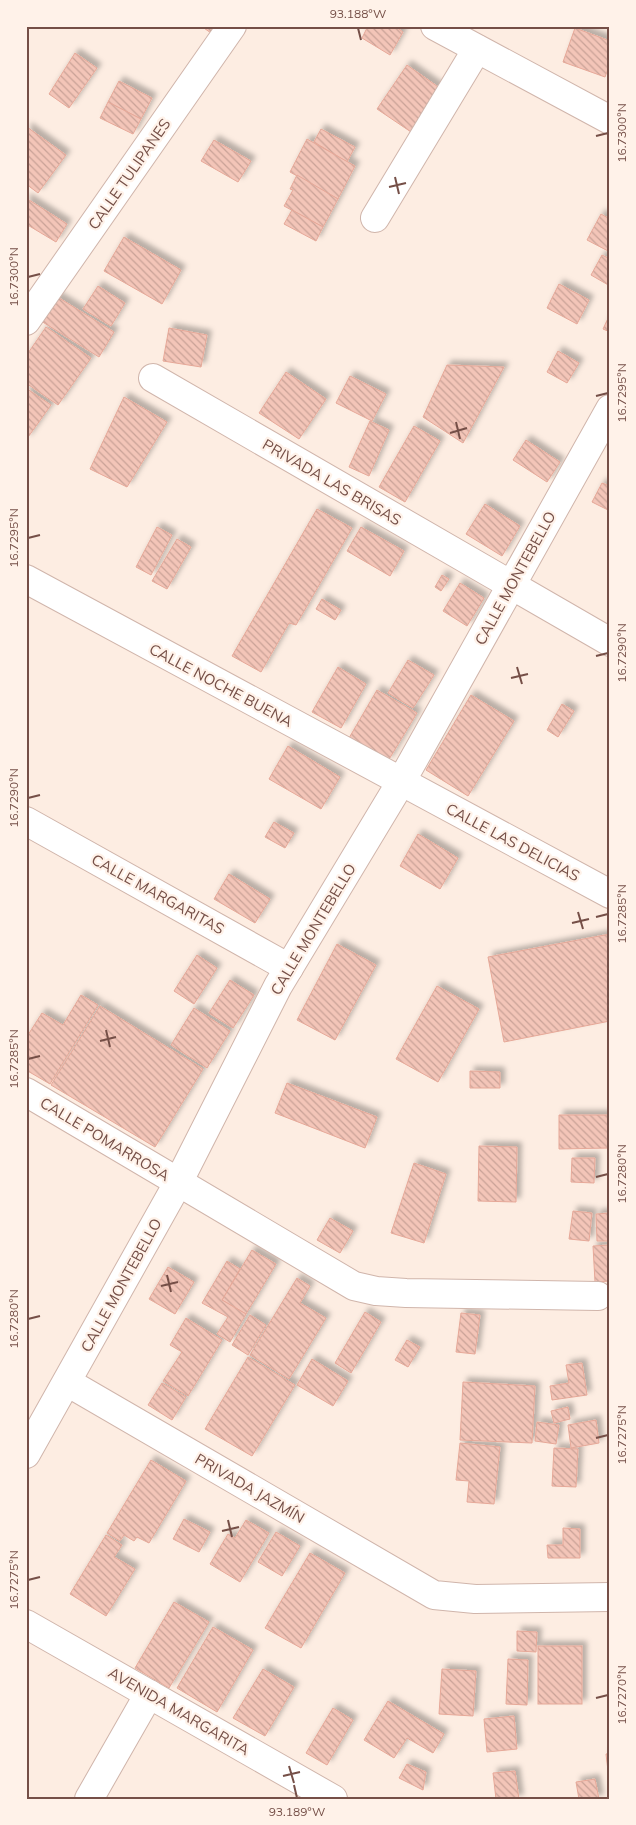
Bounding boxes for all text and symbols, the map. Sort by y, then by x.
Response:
text: 93.188°W [330,6,386,21]
text: 16.7300°N [614,103,629,163]
street label: CALLE TULIPANES [84,115,174,233]
text: 16.7300°N [6,247,21,307]
text: 16.7295°N [614,363,629,423]
street label: PRIVADA LAS BRISAS [259,435,405,529]
text: 16.7295°N [6,508,21,568]
street label: CALLE MONTEBELLO [470,508,560,648]
text: 16.7290°N [614,623,629,683]
street label: CALLE NOCHE BUENA [146,639,296,731]
text: 16.7290°N [6,768,21,828]
street label: CALLE LAS DELICIAS [443,799,583,885]
street label: CALLE MARGARITAS [88,850,228,938]
street label: CALLE MONTEBELLO [266,860,360,998]
text: 16.7285°N [614,884,629,944]
text: 16.7285°N [6,1029,21,1089]
street label: CALLE POMARROSA [37,1093,173,1185]
text: 16.7280°N [614,1144,629,1204]
street label: CALLE MONTEBELLO [76,1215,166,1355]
text: 16.7280°N [6,1289,21,1349]
text: 16.7275°N [614,1405,629,1465]
street label: PRIVADA JAZMÍN [192,1449,308,1527]
text: 16.7275°N [6,1550,21,1610]
street label: AVENIDA MARGARITA [105,1663,253,1759]
text: 16.7270°N [614,1665,629,1725]
text: 93.189°W [269,1804,325,1819]

